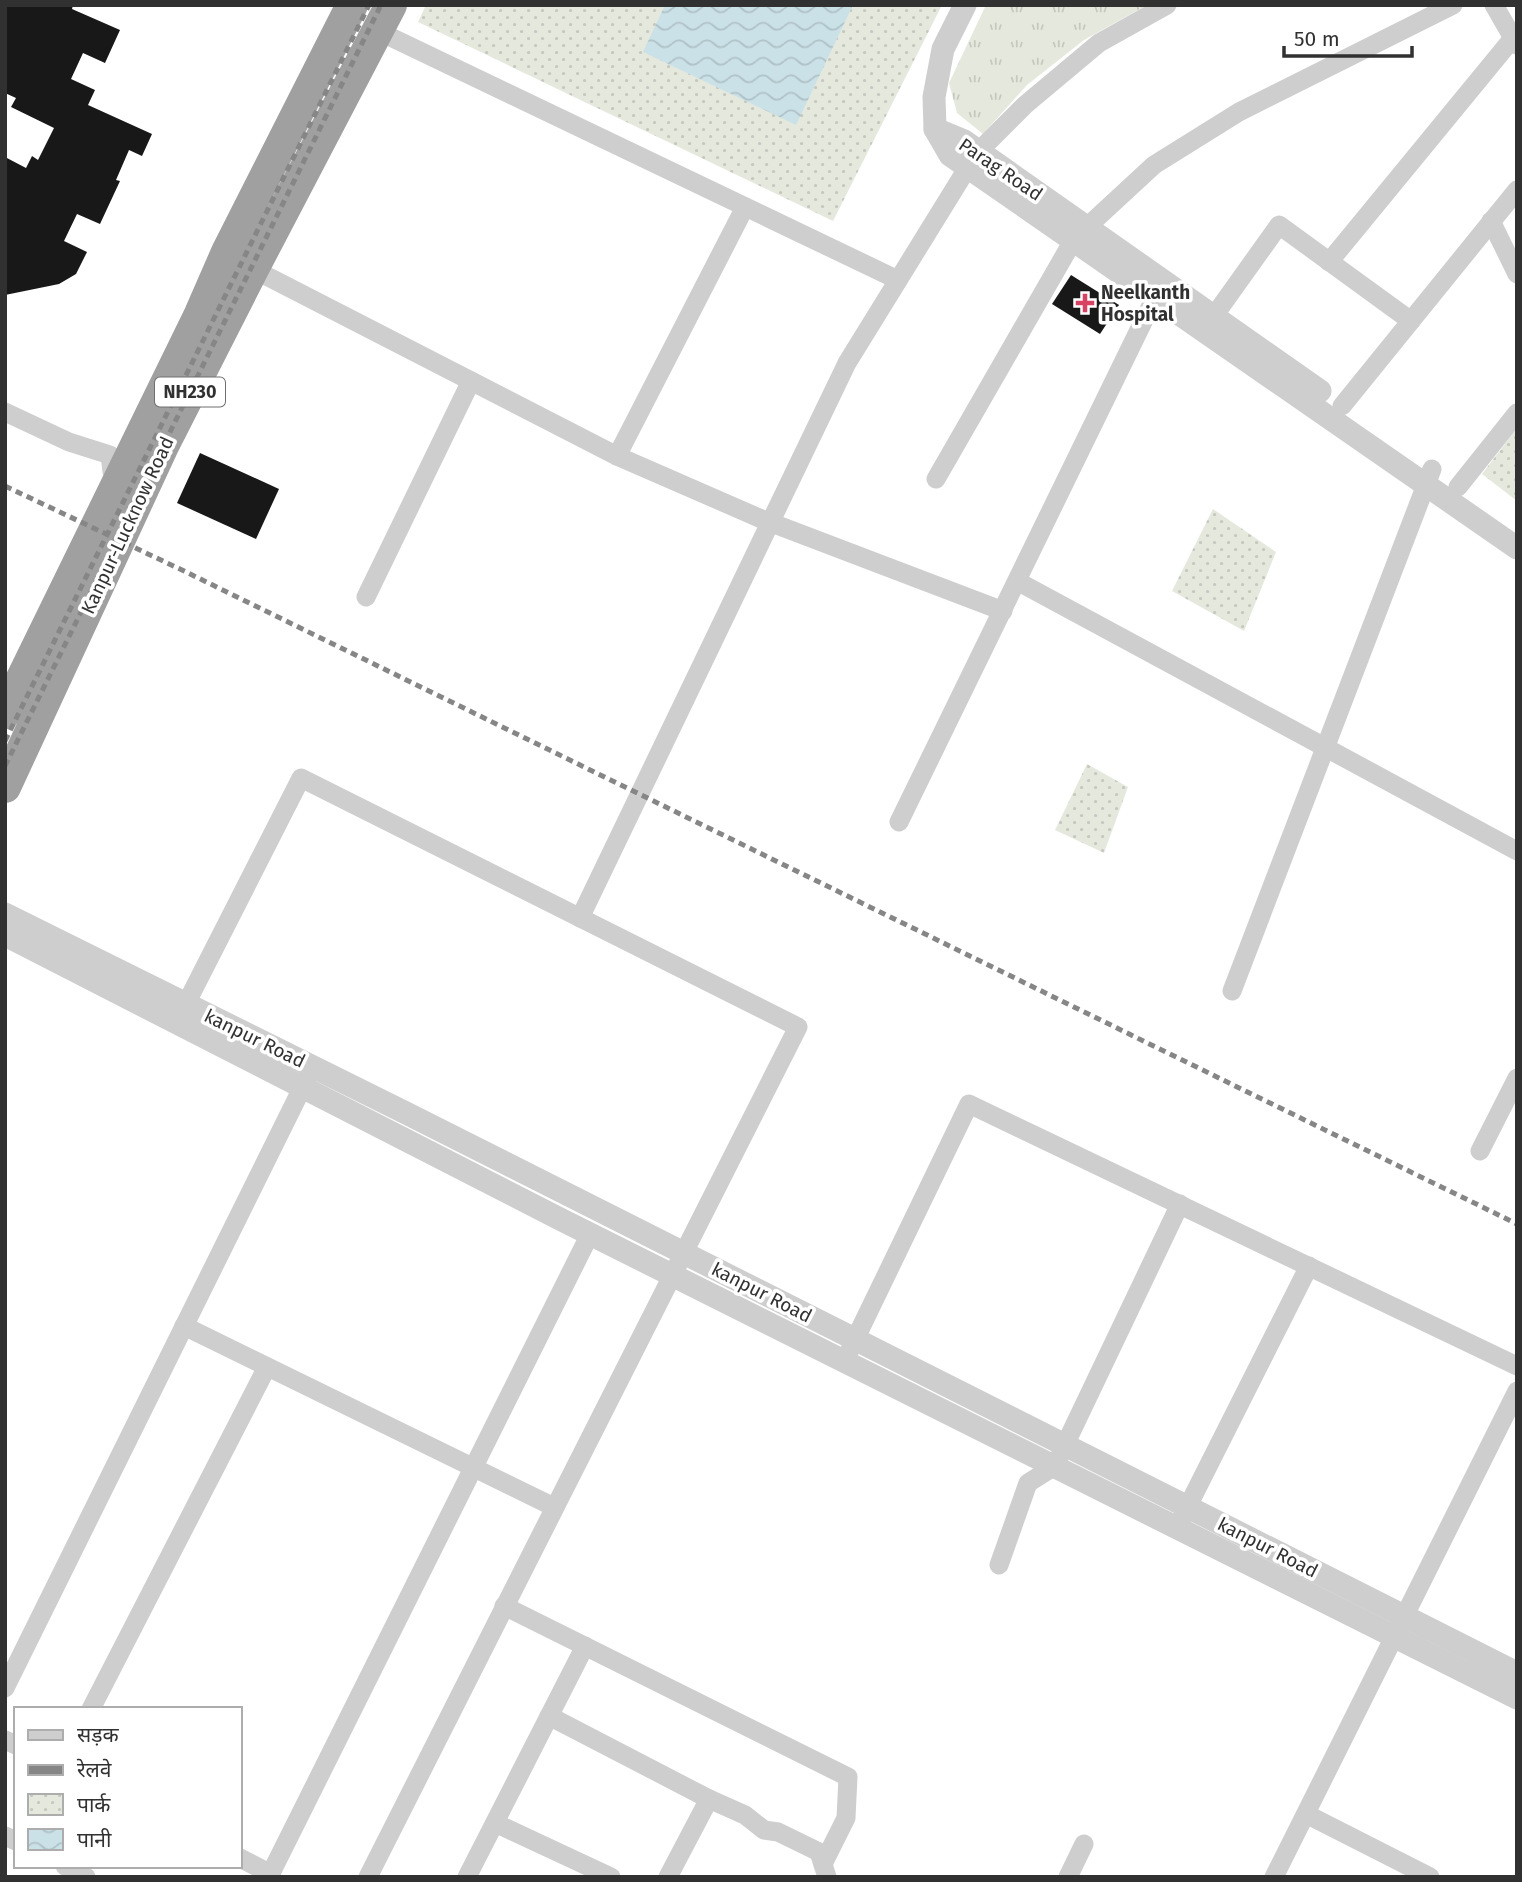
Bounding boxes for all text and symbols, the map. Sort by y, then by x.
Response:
scale bar [1284,14,1412,58]
text: 50 m [1294,26,1340,52]
street label: Parag Road [955,133,1047,206]
place label: Neelkanth Hospital [1101,281,1190,326]
marker: Neelkanth Hospital [1075,293,1095,313]
road number: NH230 [155,378,225,406]
street label: Kanpur-Lucknow Road [76,433,179,618]
street label: kanpur Road [201,1004,309,1073]
street label: kanpur Road [708,1257,816,1328]
street label: kanpur Road [1214,1512,1322,1583]
legend [14,1707,242,1868]
text: सड़क [77,1722,119,1748]
text: रेलवे [76,1757,112,1783]
text: पार्क [77,1792,111,1818]
text: पानी [77,1827,112,1853]

